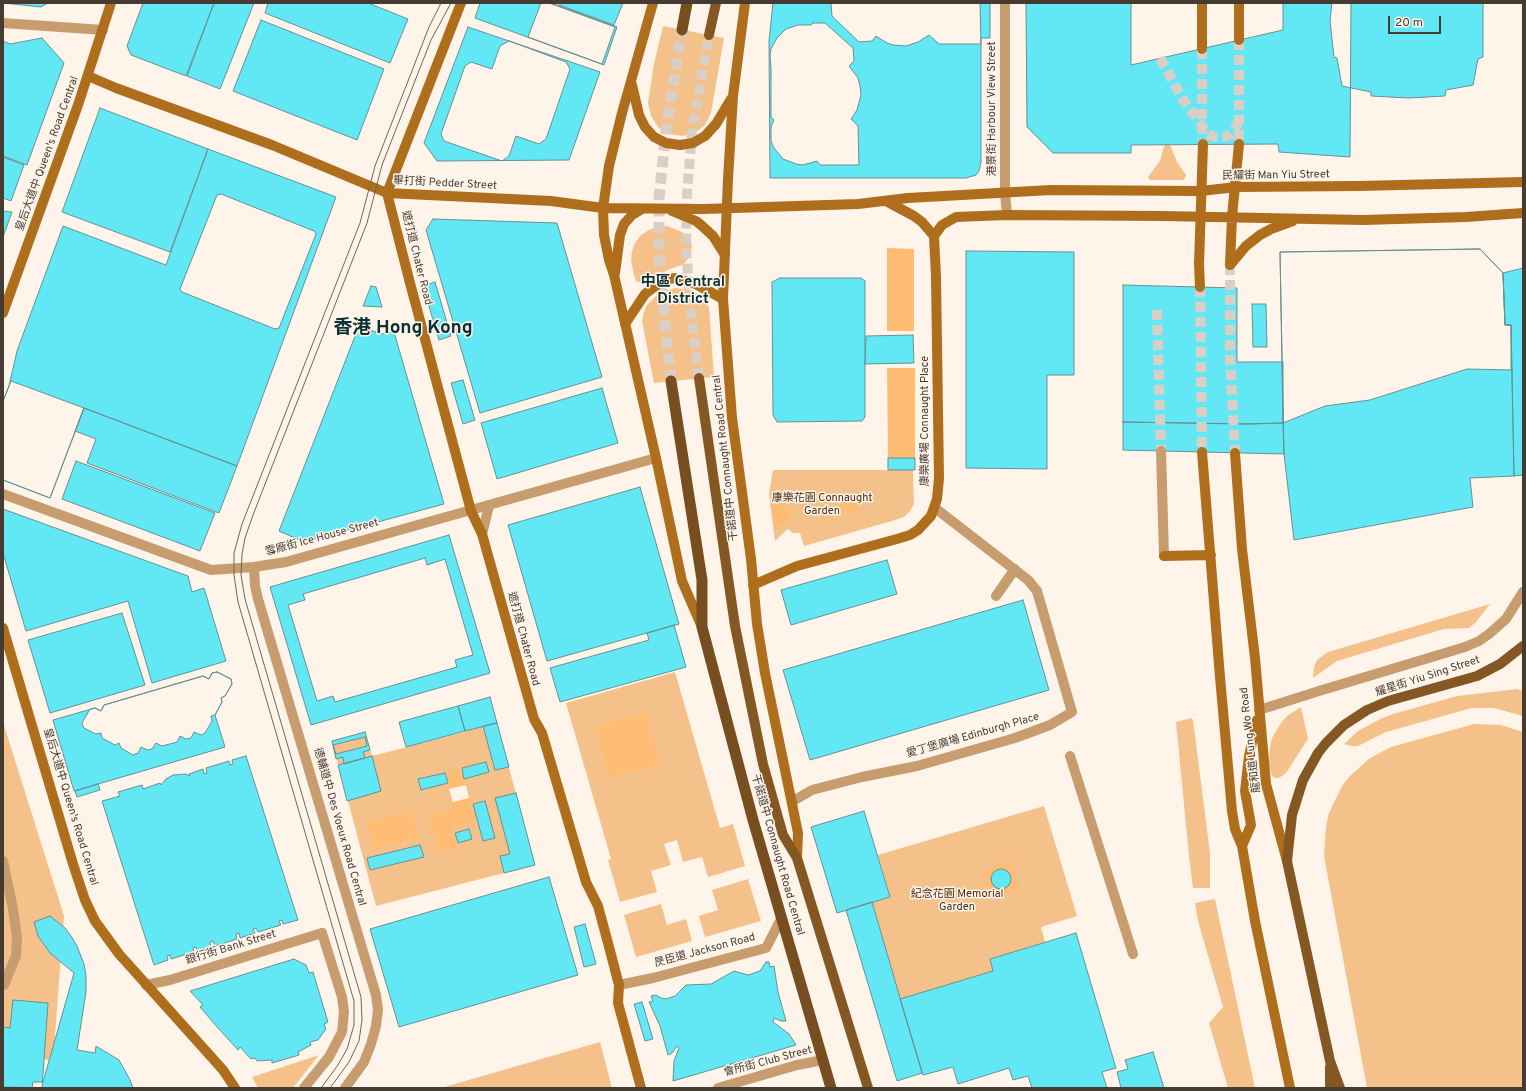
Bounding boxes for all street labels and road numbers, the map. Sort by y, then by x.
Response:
street label: 港景街 Harbour View Street [986,41,1000,177]
street label: 皇后大道中 Queen's Road Central [14,75,82,233]
street label: 民耀街 Man Yiu Street [1222,168,1330,184]
street label: 畢打街 Pedder Street [393,175,497,193]
street label: 遮打道 Chater Road [398,209,434,307]
street label: 康樂廣場 Connaught Place [919,356,933,486]
street label: 干諾道中 Connaught Road Central [711,374,741,542]
street label: 雪廠街 Ice House Street [264,517,380,559]
street label: 遮打道 Chater Road [504,590,542,688]
street label: 耀星街 Yiu Sing Street [1374,654,1482,700]
street label: 龍和道 Lung Wo Road [1238,686,1264,794]
street label: 愛丁堡廣場 Edinburgh Place [905,711,1041,761]
street label: 皇后大道中 Queen's Road Central [40,727,100,887]
street label: 德輔道中 Des Voeux Road Central [310,746,368,908]
street label: 干諾道中 Connaught Road Central [748,773,806,937]
street label: 銀行街 Bank Street [184,928,278,968]
street label: 昃臣道 Jackson Road [653,931,757,971]
street label: 會所街 Club Street [722,1044,814,1080]

